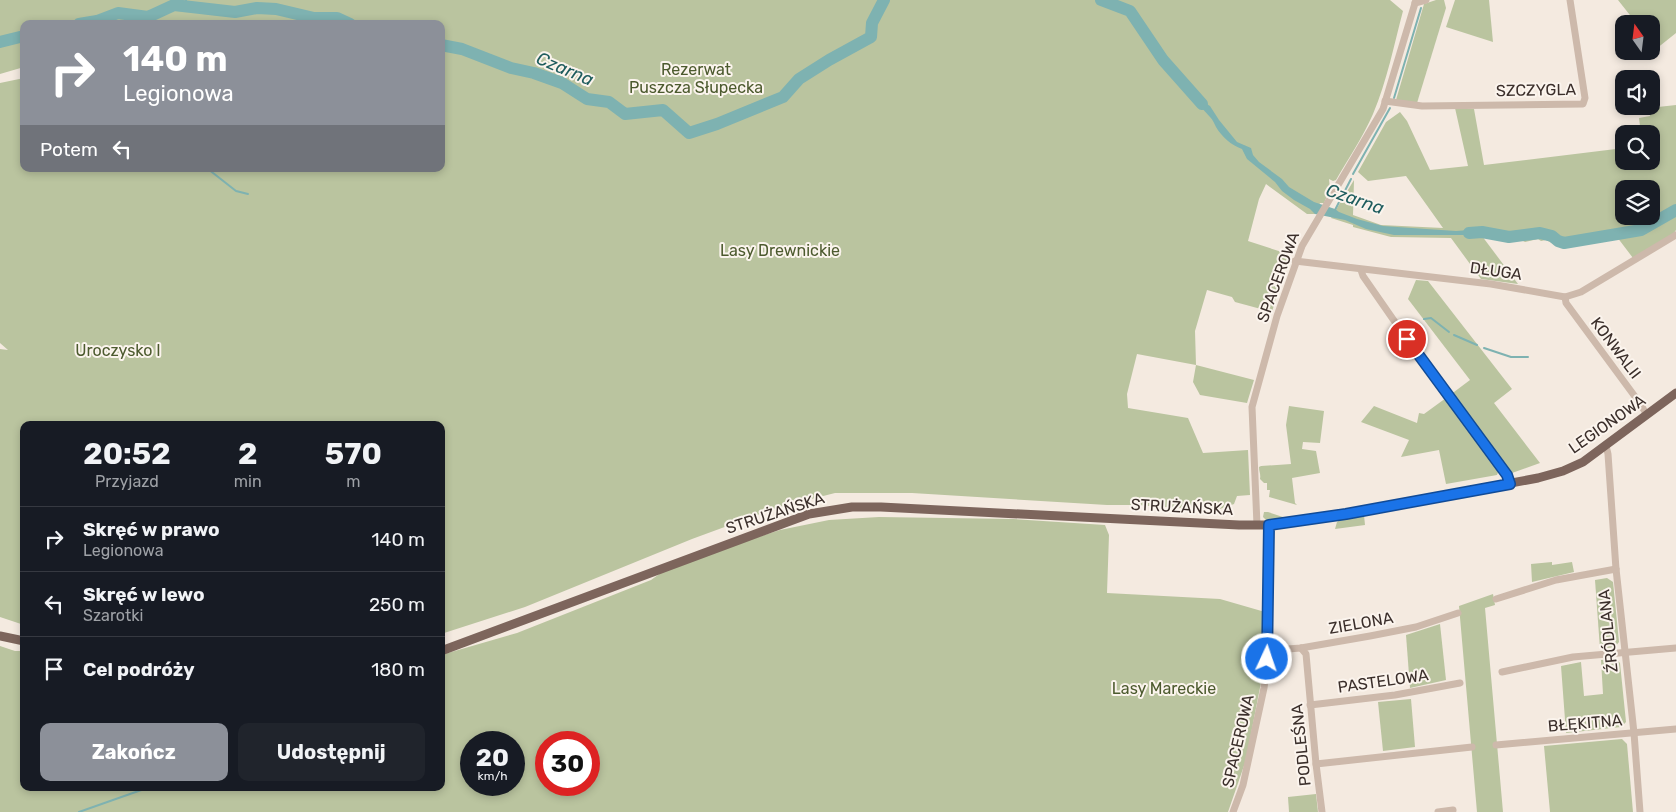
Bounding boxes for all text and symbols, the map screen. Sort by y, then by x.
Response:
north arrow [1615,15,1660,60]
map controls [1615,15,1660,225]
text: 140 m [123,38,228,80]
icon: right [40,40,105,105]
water label: Czarna [533,47,597,91]
park label: Rezerwat Puszcza Słupecka [629,60,763,97]
button: sound [1615,70,1660,115]
text: Legionowa [123,80,234,107]
street label: SZCZYGLA [1496,80,1577,100]
button: search [1615,125,1660,170]
icon: left [108,135,136,163]
text: Potem [40,138,98,161]
water label: Czarna [1323,179,1387,219]
button: layers [1615,180,1660,225]
street label: SPACEROWA [1253,229,1303,325]
park label: Lasy Drewnickie [720,241,840,260]
street label: DŁUGA [1469,258,1524,284]
street label: KONWALII [1587,314,1645,382]
pin [1386,318,1428,360]
icon: arrive [1393,325,1421,353]
park label: Uroczysko I [75,341,161,360]
street label: LEGIONOWA [1565,390,1649,457]
text: 20:52 [83,436,171,472]
text: 2 [238,436,258,472]
text: 570 [325,436,382,472]
text: Przyjazd [95,472,159,491]
text: min [234,472,262,491]
text: m [346,472,360,491]
street label: STRUŻAŃSKA [723,488,827,538]
street label: STRUŻAŃSKA [1130,495,1234,519]
text: Skręć w prawo [83,518,220,541]
icon: right [40,525,68,553]
text: 140 m [371,528,425,551]
text: Legionowa [83,541,164,560]
text: Skręć w lewo [83,583,205,606]
street label: ŹRÓDLANA [1593,588,1622,674]
icon: left [40,590,68,618]
text: 250 m [369,593,425,616]
text: Szarotki [83,606,143,625]
street label: ZIELONA [1327,608,1395,638]
position arrow [1240,632,1292,684]
icon: arrive [40,655,68,683]
text: Cel podróży [83,658,195,681]
text: 180 m [371,658,425,681]
street label: PASTELOWA [1336,665,1430,697]
park label: Lasy Mareckie [1112,679,1216,698]
street label: SPACEROWA [1218,692,1258,789]
street label: PODLEŚNA [1286,703,1315,787]
street label: BŁĘKITNA [1547,710,1623,737]
button: Zakończ [40,723,228,781]
button: Udostępnij [238,723,425,781]
speed limit sign: 30 [535,731,600,796]
text: 20 [476,743,509,772]
text: km/h [478,769,507,783]

